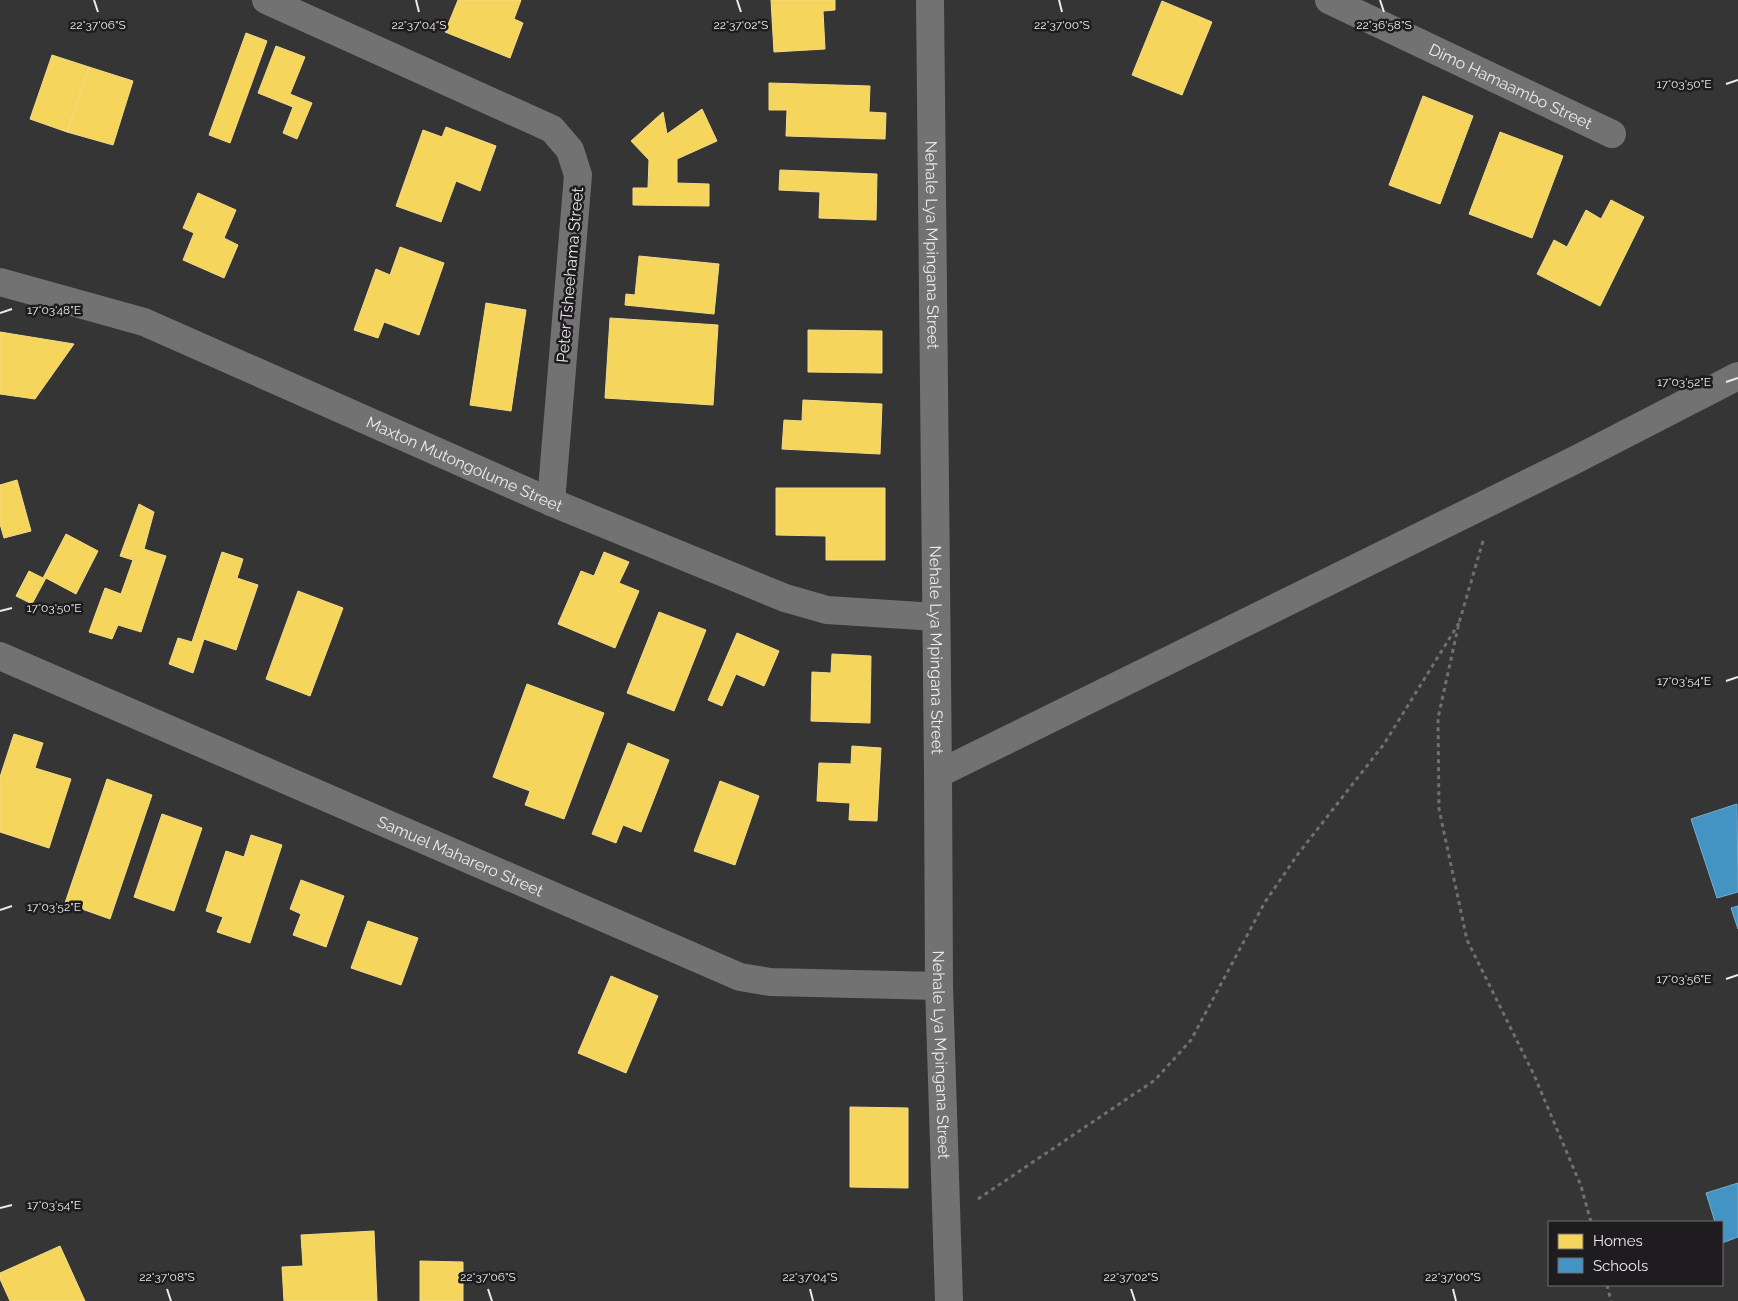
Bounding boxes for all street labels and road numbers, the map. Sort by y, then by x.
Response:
street label: Dimo Hamaambo Street [1426,39,1596,133]
street label: Nehale Lya Mpingana Street [922,140,943,350]
street label: Peter Tsheehama Street [553,186,587,364]
street label: Maxton Mutongolume Street [364,412,566,516]
street label: Nehale Lya Mpingana Street [926,545,947,755]
street label: Samuel Maharero Street [375,811,547,900]
street label: Nehale Lya Mpingana Street [929,950,954,1160]

